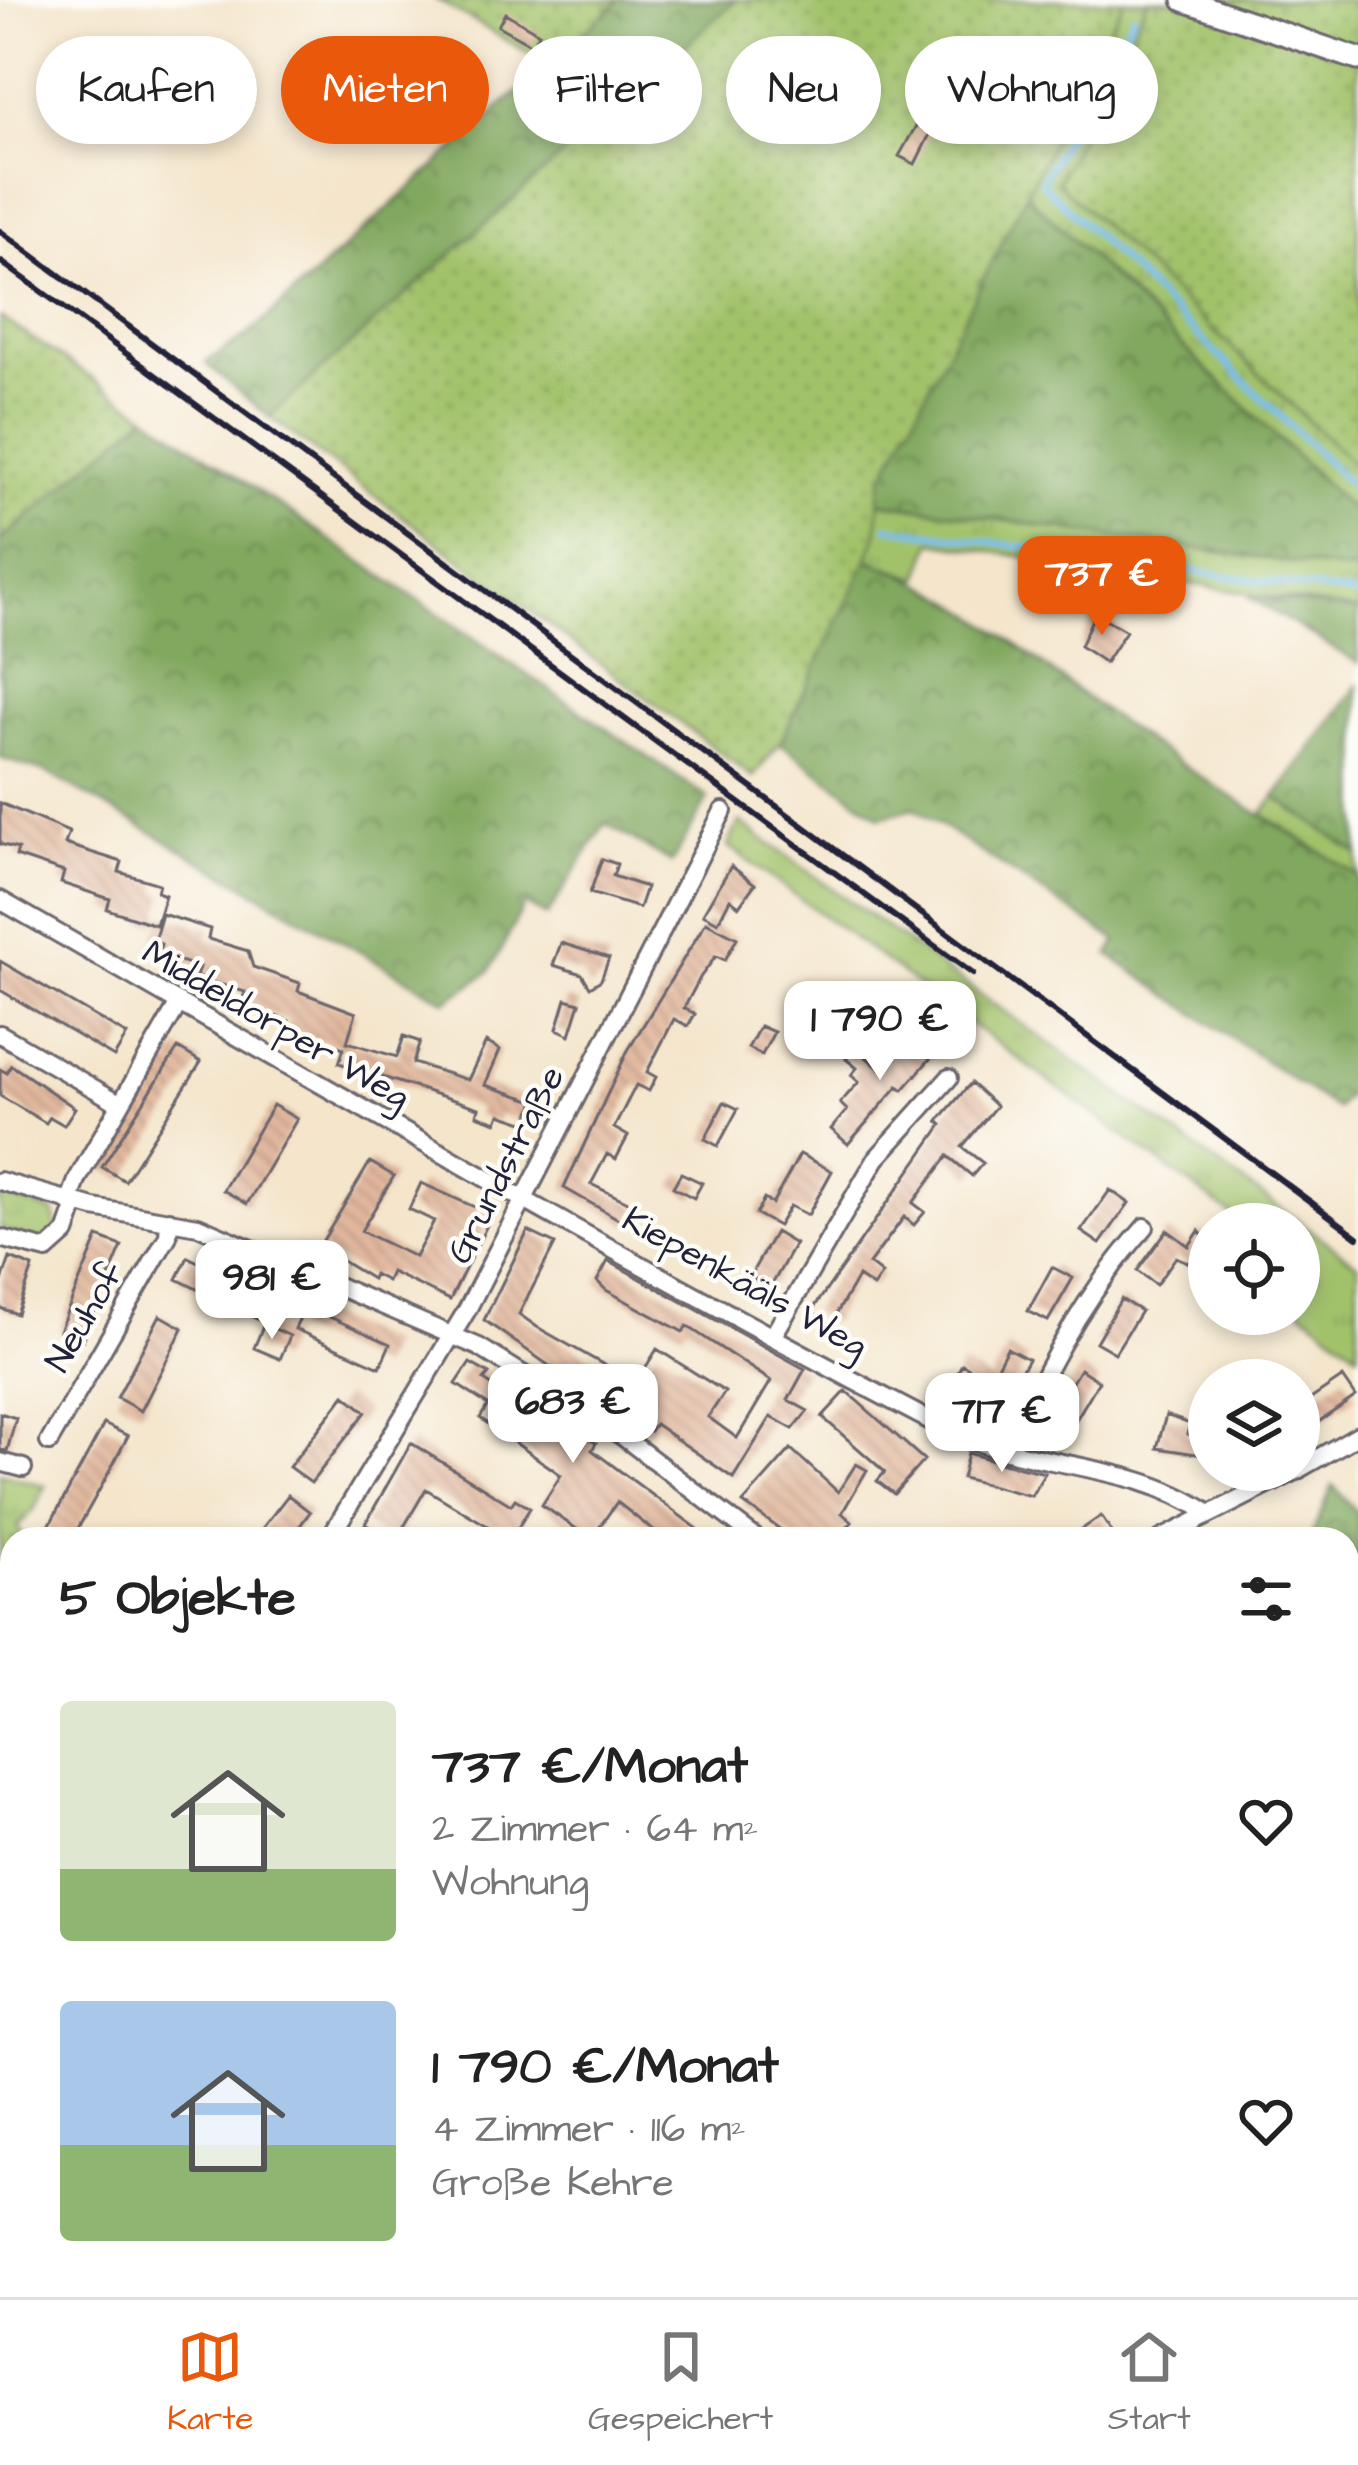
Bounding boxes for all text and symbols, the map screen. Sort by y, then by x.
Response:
chip: Kaufen [36,36,257,144]
chip: Mieten [281,36,489,144]
chip: Filter [513,36,702,144]
chip: Neu [726,36,881,144]
chip: Wohnung [905,36,1158,144]
pin: 737 € [1018,536,1186,638]
text: 737 € [1045,548,1159,602]
street label: Middeldorper Weg [132,928,419,1124]
pin: 1 790 € [769,981,991,1083]
text: 1 790 € [811,993,949,1047]
street label: Grundstraße [435,1058,578,1273]
street label: Kiepenkääls Weg [613,1195,877,1373]
map controls [1188,1203,1320,1491]
button: locate [1188,1203,1320,1335]
pin: 981 € [188,1240,356,1342]
street label: Neuhof [33,1252,138,1382]
text: 981 € [222,1252,322,1306]
button: layers [1188,1359,1320,1491]
pin: 683 € [489,1364,657,1466]
pin: 717 € [918,1373,1086,1475]
text: 683 € [515,1376,631,1430]
text: 717 € [952,1385,1052,1439]
text: 5 Objekte [60,1564,296,1635]
icon: filters [1233,1566,1299,1632]
text: 737 €/Monat [432,1732,748,1803]
icon: home [156,1749,300,1893]
icon: heart [1233,1788,1299,1854]
text: 2 Zimmer · 64 m² [432,1803,758,1857]
text: Wohnung [432,1857,589,1911]
text: 1 790 €/Monat [432,2032,779,2103]
icon: home [156,2049,300,2193]
icon: heart [1233,2088,1299,2154]
text: 4 Zimmer · 116 m² [432,2103,746,2157]
text: Große Kehre [432,2157,674,2211]
tab: Karte [167,2324,253,2442]
tab: Gespeichert [588,2324,773,2442]
tab: Start [1108,2324,1191,2442]

